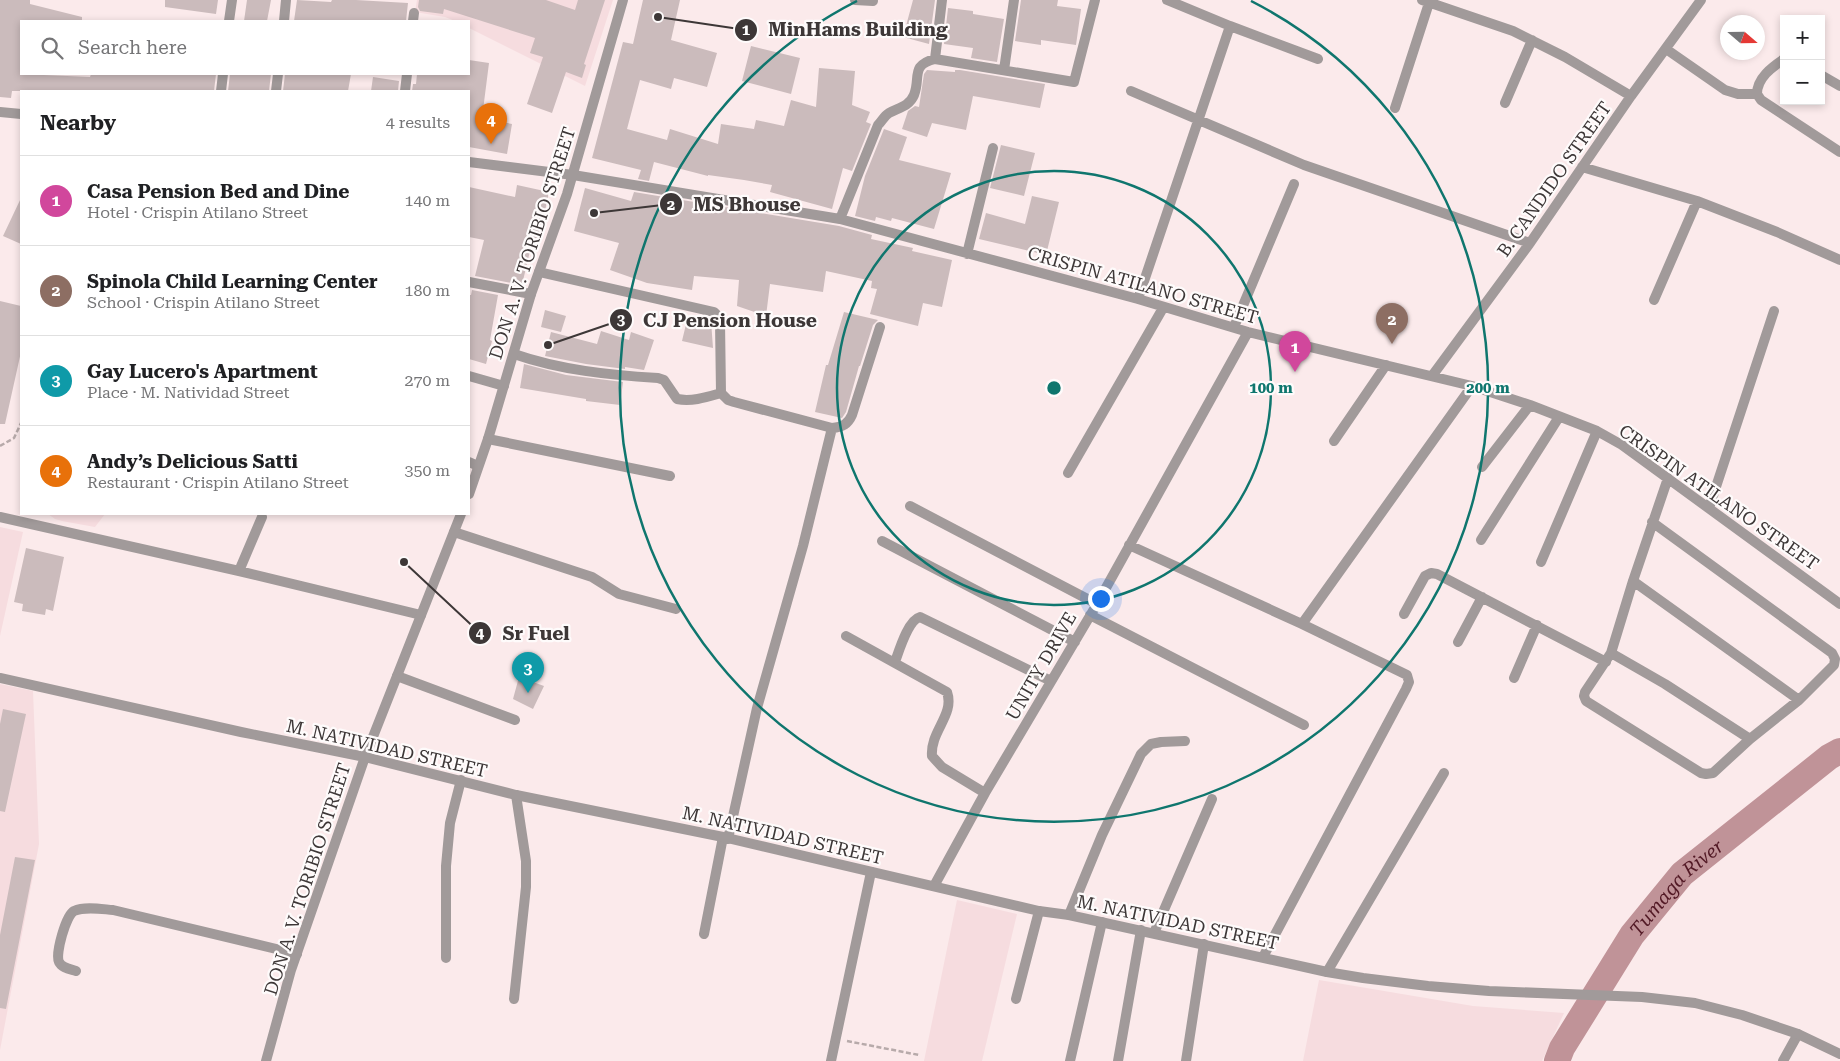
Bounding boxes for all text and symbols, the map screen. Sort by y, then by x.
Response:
callout: MinHams Building [733,13,958,47]
north arrow [1720,15,1765,60]
map controls [1780,15,1825,105]
button: + [1780,15,1825,60]
text: MinHams Building [768,18,948,41]
search box [20,20,470,75]
text: 1 [742,21,751,39]
icon: search [38,34,66,62]
text: Search here [78,36,187,59]
button: − [1780,60,1825,105]
street label: B. CANDIDO STREET [1493,97,1615,261]
pin: 4 [475,103,507,144]
text: Nearby [40,111,116,135]
text: 4 results [386,113,450,132]
street label: DON A. V. TORIBIO STREET [484,124,580,362]
text: Casa Pension Bed and Dine [87,180,349,203]
callout: MS Bhouse [659,187,811,221]
text: 1 [52,191,60,210]
text: 140 m [404,191,450,210]
text: MS Bhouse [693,193,801,216]
text: 2 [667,196,675,214]
text: Hotel · Crispin Atilano Street [87,203,308,222]
street label: CRISPIN ATILANO STREET [1025,242,1261,328]
text: Spinola Child Learning Center [87,270,378,293]
text: 2 [52,281,60,300]
text: 180 m [404,281,450,300]
text: School · Crispin Atilano Street [87,293,320,312]
callout: CJ Pension House [608,303,827,337]
pin: 2 [1376,303,1408,344]
text: CJ Pension House [643,309,817,332]
text: 3 [617,311,626,329]
pin: 1 [1279,331,1311,372]
text: Gay Lucero's Apartment [87,360,318,383]
text: 3 [52,371,60,390]
text: 270 m [404,371,450,390]
centre of rings [1045,379,1063,397]
text: 100 m [1249,379,1293,397]
text: 200 m [1466,379,1510,397]
text: Place · M. Natividad Street [87,383,289,402]
street label: CRISPIN ATILANO STREET [1615,420,1823,574]
text: Andy’s Delicious Satti [87,450,298,473]
text: 4 [52,461,60,480]
text: 350 m [404,461,450,480]
text: Restaurant · Crispin Atilano Street [87,473,349,492]
your location [1088,586,1114,612]
street label: UNITY DRIVE [1001,608,1081,724]
callout: Sr Fuel [467,616,579,650]
text: Sr Fuel [502,622,570,645]
text: 4 [476,624,485,642]
pin: 3 [512,652,544,693]
street label: M. NATIVIDAD STREET [284,715,490,781]
street label: DON A. V. TORIBIO STREET [259,760,355,998]
street label: M. NATIVIDAD STREET [680,802,886,868]
water label: Tumaga River [1624,834,1728,941]
street label: M. NATIVIDAD STREET [1075,890,1281,954]

